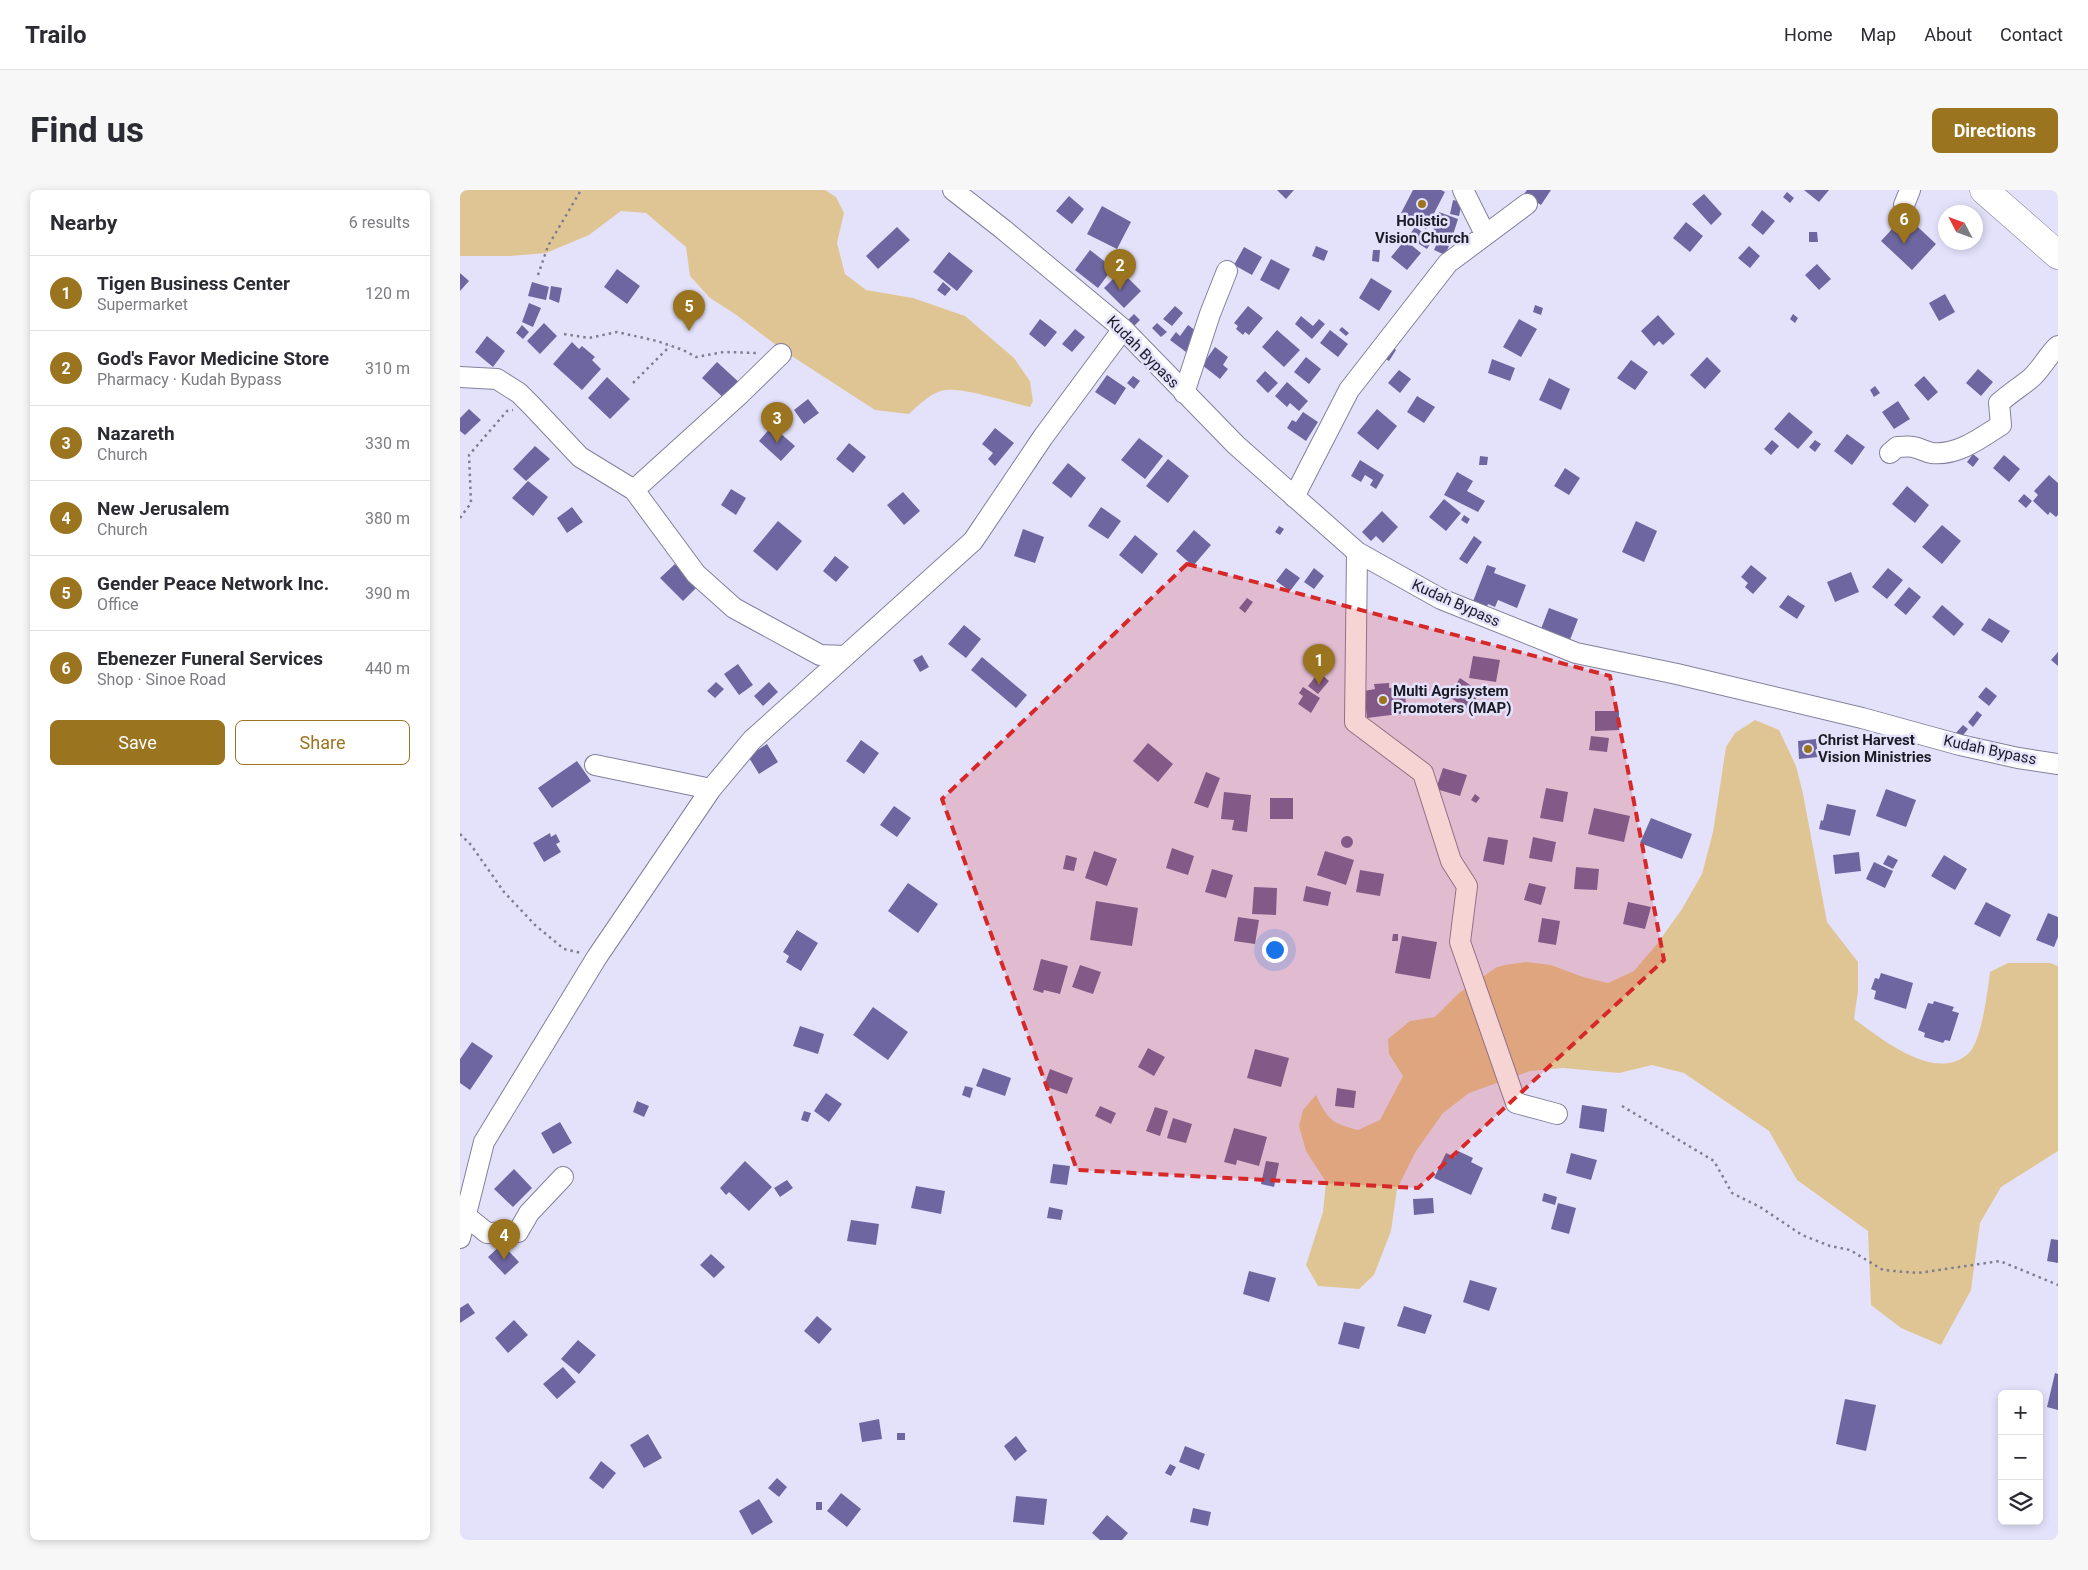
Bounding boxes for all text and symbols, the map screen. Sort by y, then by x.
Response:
text: Trailo [25,21,87,49]
text: Home [1784,24,1833,45]
text: Map [1861,24,1896,45]
text: About [1924,24,1972,45]
text: Contact [2000,24,2063,45]
button: Directions [1932,108,2058,153]
text: Find us [30,110,144,151]
marker: Holistic Vision Church [1416,198,1428,210]
pin: 6 [1888,203,1920,244]
north arrow [1938,205,1983,250]
text: Nearby [50,211,117,235]
place label: Holistic Vision Church [1375,212,1469,247]
text: 6 results [349,213,410,232]
pin: 2 [1104,249,1136,290]
text: Tigen Business Center [97,272,290,295]
text: 1 [61,284,71,303]
text: 120 m [365,284,410,303]
pin: 5 [673,290,705,331]
text: Supermarket [97,295,188,314]
street label: Kudah Bypass [1103,312,1183,392]
text: God's Favor Medicine Store [97,347,329,370]
text: 2 [61,359,71,378]
text: 310 m [365,359,410,378]
text: Pharmacy · Kudah Bypass [97,370,282,389]
pin: 3 [761,402,793,443]
text: Nazareth [97,422,175,445]
text: 3 [61,434,71,453]
text: 330 m [365,434,410,453]
text: Church [97,445,148,464]
text: New Jerusalem [97,497,230,520]
text: 4 [61,509,71,528]
text: 380 m [365,509,410,528]
text: Church [97,520,148,539]
text: Gender Peace Network Inc. [97,572,329,595]
street label: Kudah Bypass [1409,576,1503,630]
text: 5 [61,584,71,603]
text: 390 m [365,584,410,603]
text: Office [97,595,139,614]
pin: 1 [1303,644,1335,685]
text: Ebenezer Funeral Services [97,647,323,670]
text: 6 [61,659,71,678]
text: 440 m [365,659,410,678]
text: Shop · Sinoe Road [97,670,226,689]
place label: Multi Agrisystem Promoters (MAP) [1393,682,1512,717]
marker: Multi Agrisystem Promoters (MAP) [1377,694,1389,706]
button: Save [50,720,225,765]
button: Share [235,720,410,765]
place label: Christ Harvest Vision Ministries [1818,731,1932,766]
street label: Kudah Bypass [1942,731,2038,769]
marker: Christ Harvest Vision Ministries [1802,743,1814,755]
your location [1262,937,1288,963]
pin: 4 [488,1219,520,1260]
map controls [1998,1390,2043,1525]
button: + [1998,1390,2043,1435]
button: − [1998,1435,2043,1480]
button: layers [1998,1480,2043,1525]

